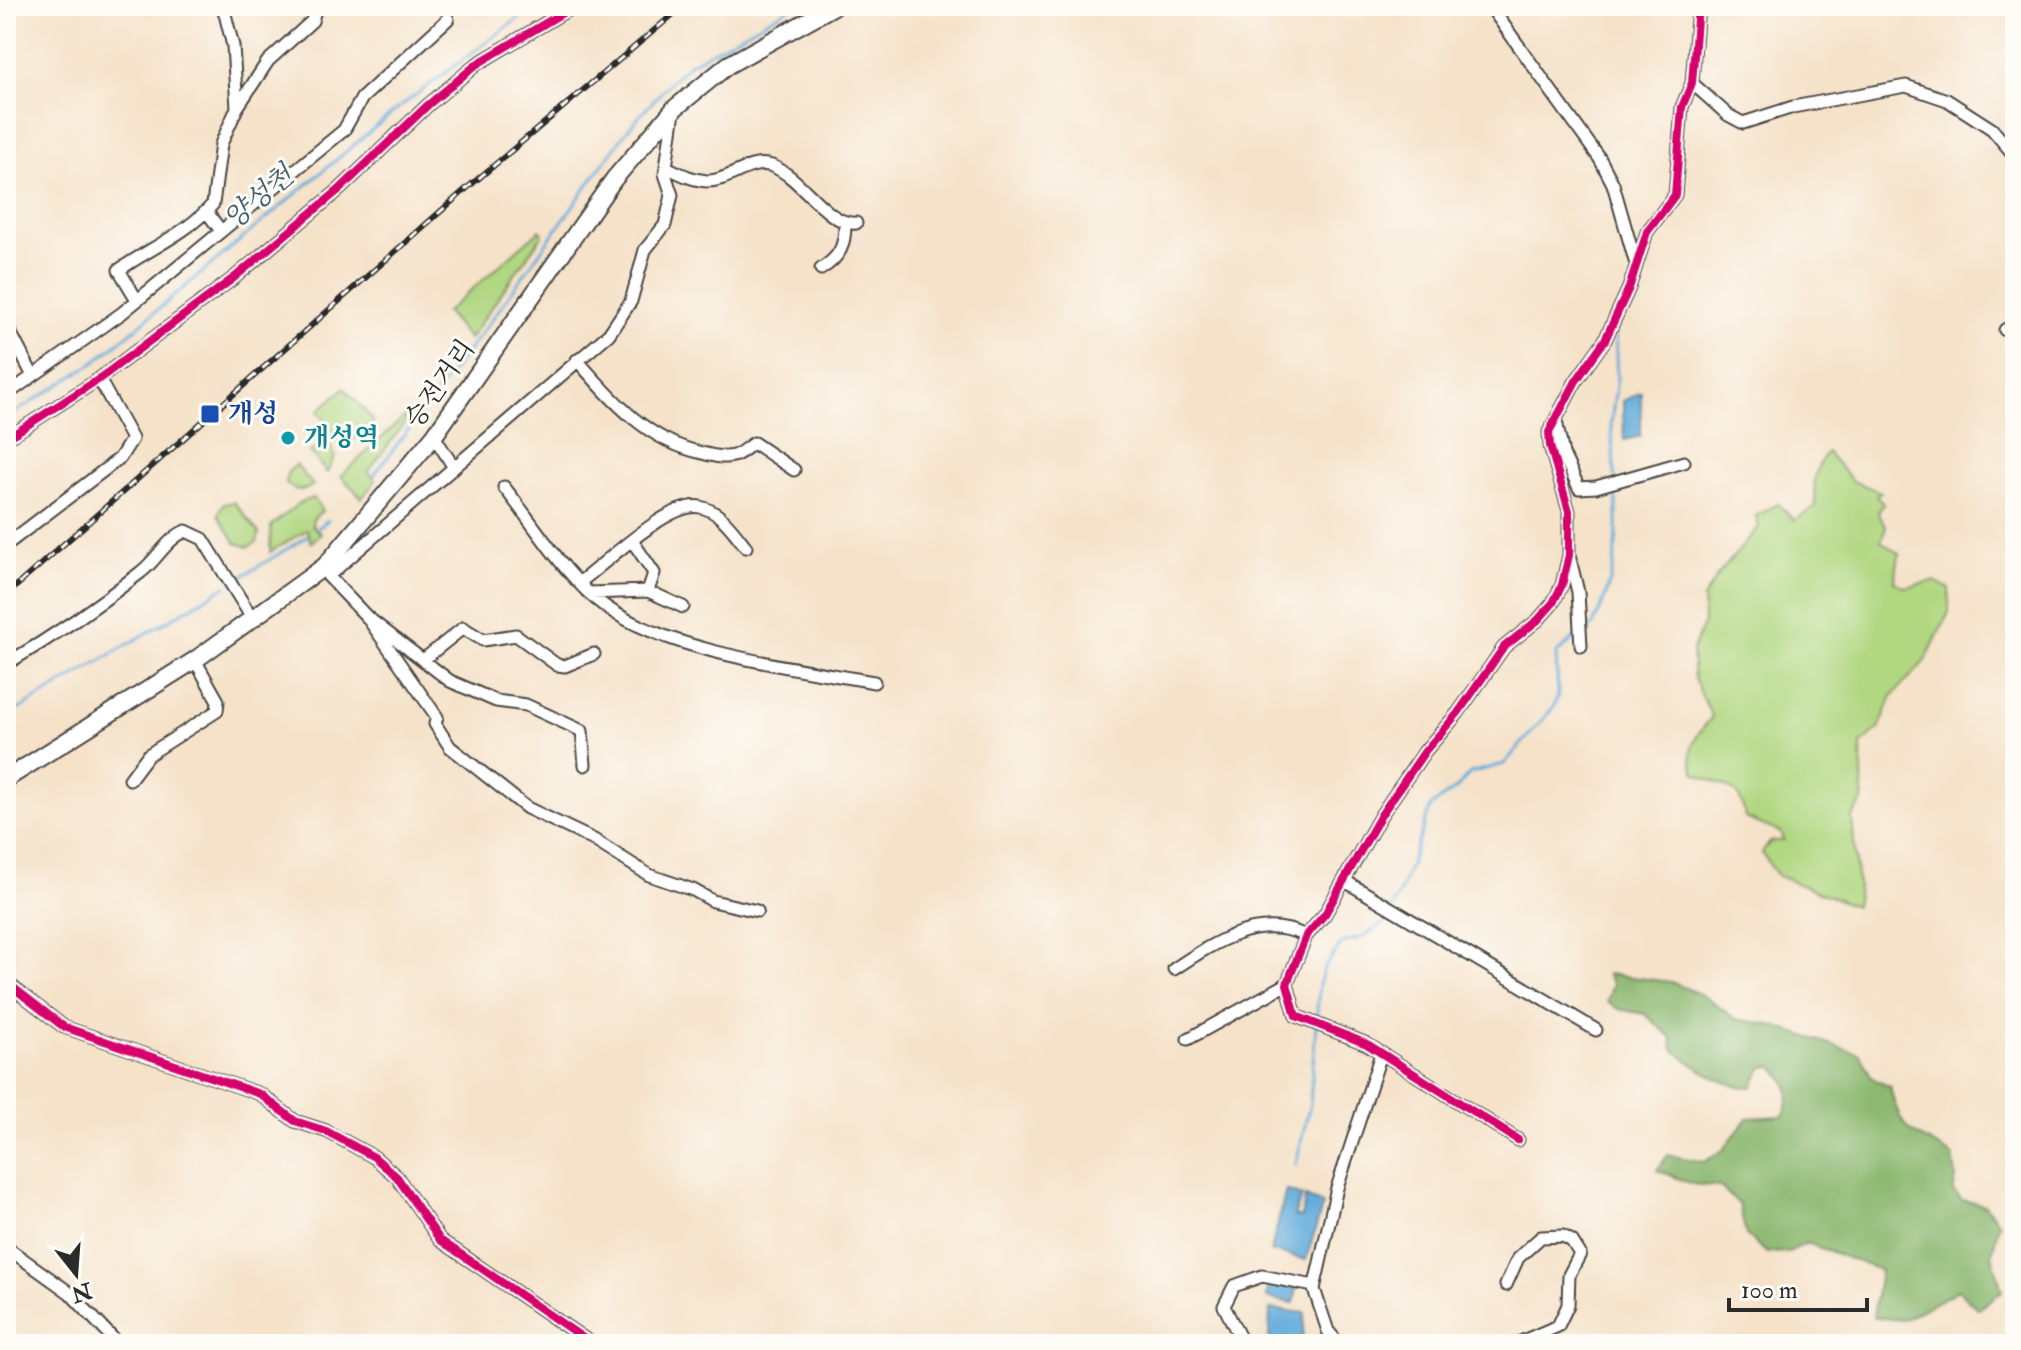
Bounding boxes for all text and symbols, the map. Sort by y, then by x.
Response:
water label: 양성천 [217,157,303,237]
street label: 승전거리 [398,334,482,434]
place label: 개성 [228,398,278,430]
marker: 개성 [199,403,221,425]
place label: 개성역 [304,422,379,454]
marker: 개성역 [279,429,297,447]
north arrow [36,1234,116,1314]
scale bar [1729,1262,1867,1312]
text: 100 m [1741,1275,1798,1306]
text: N [68,1276,96,1309]

